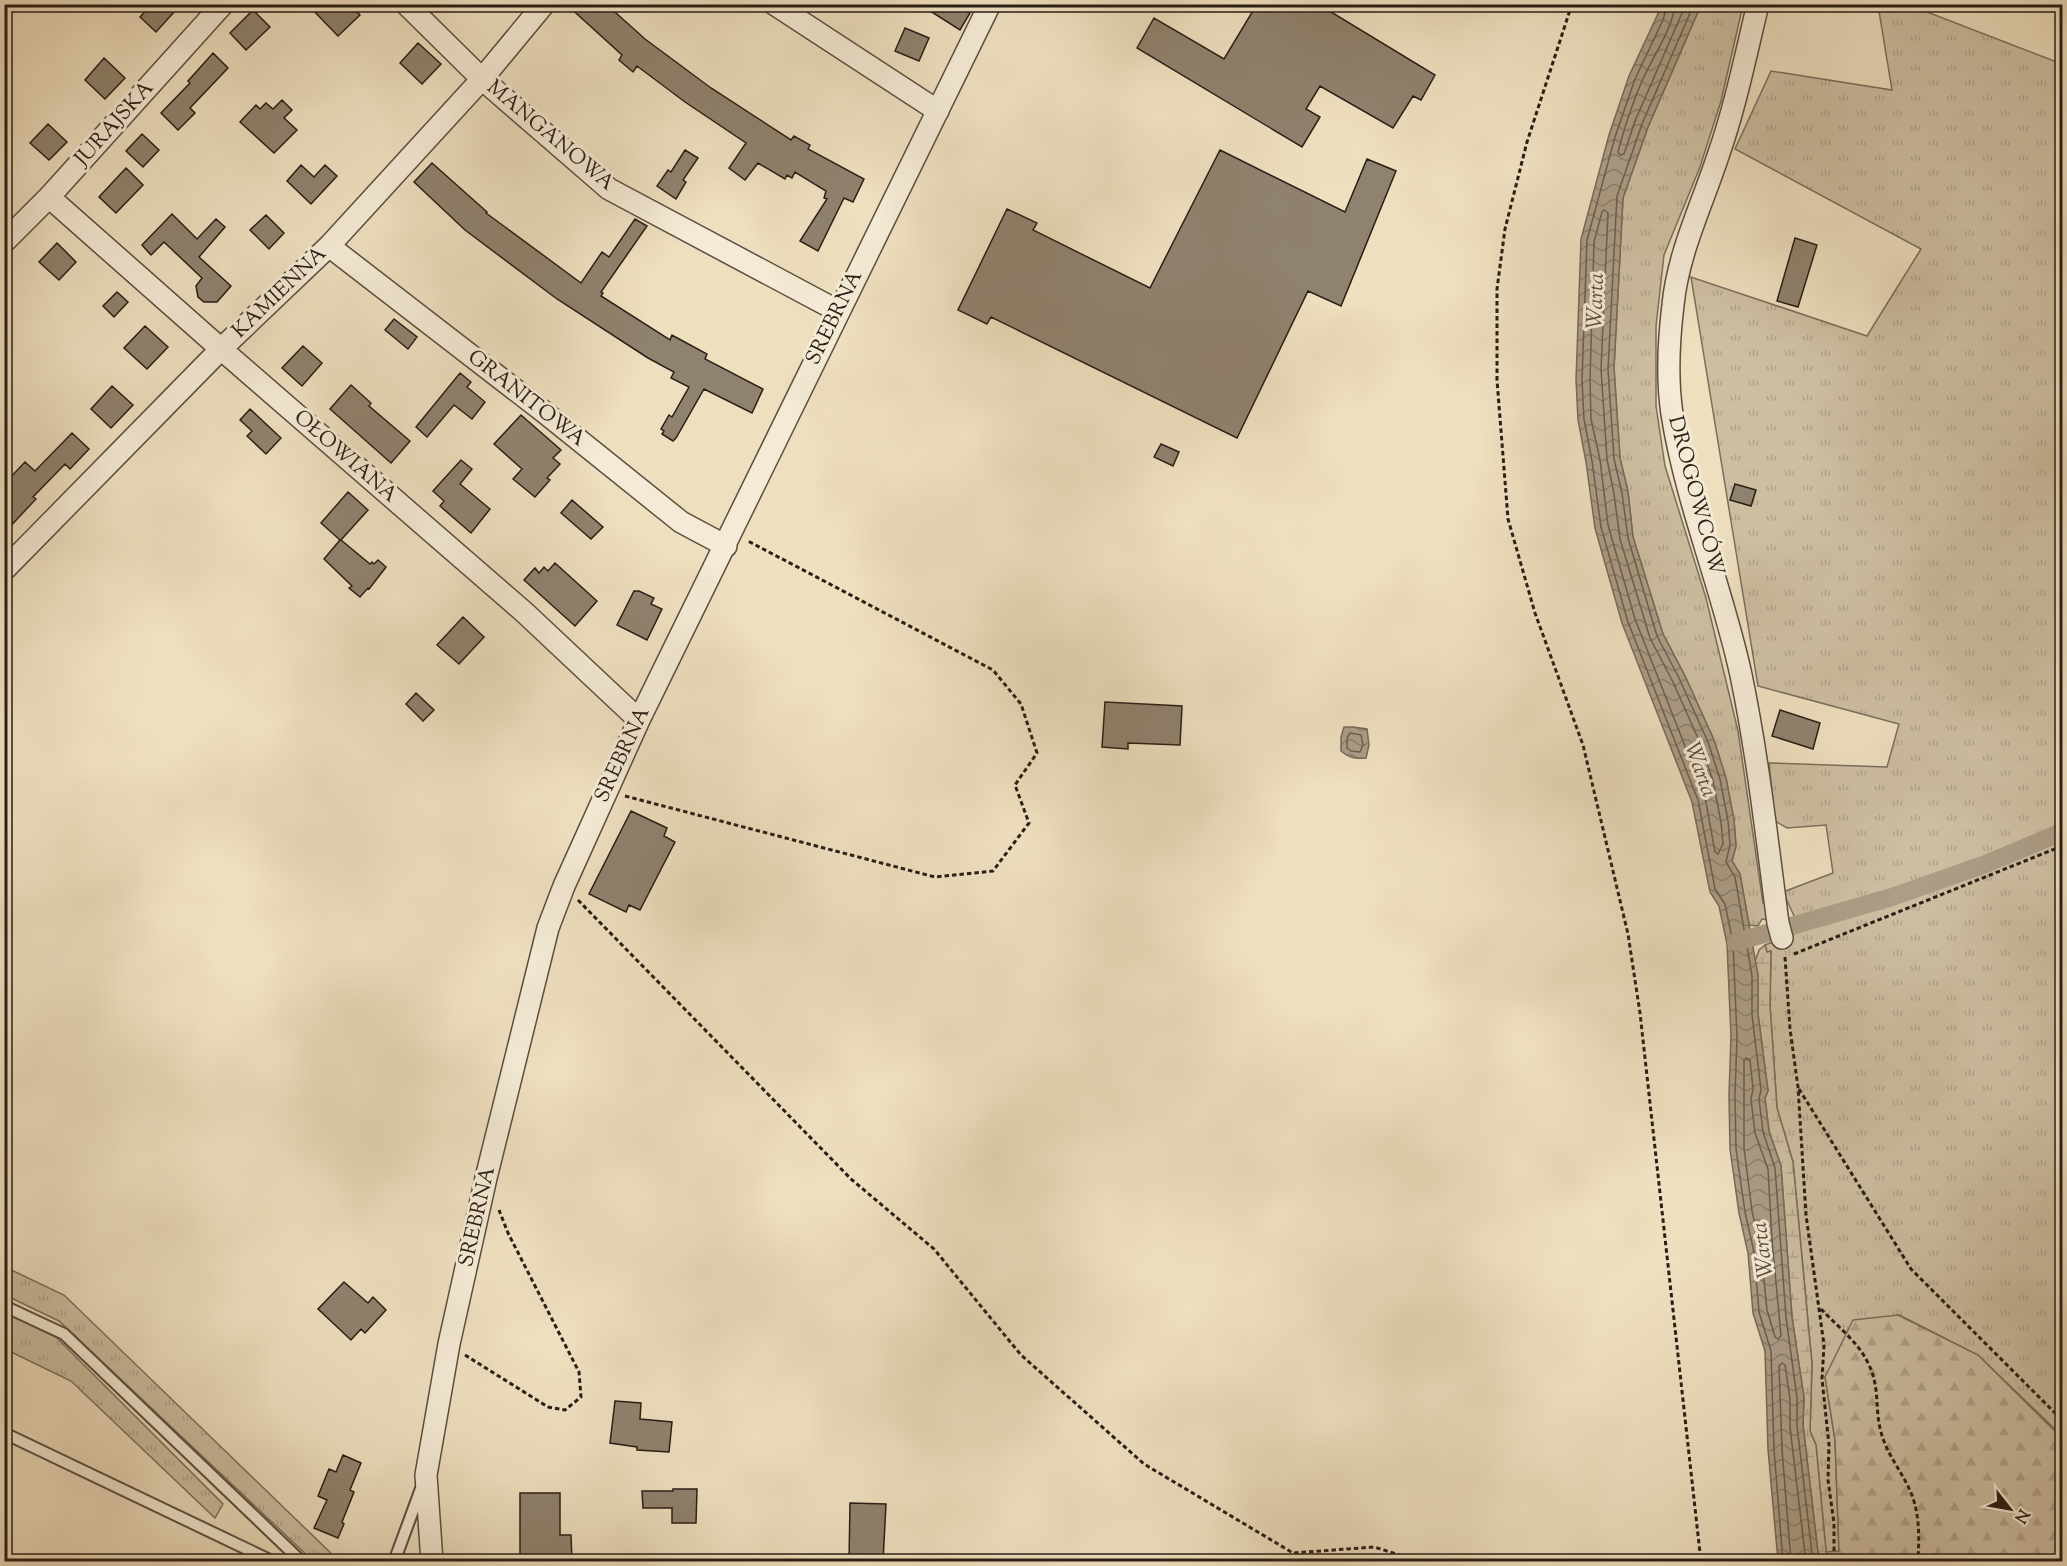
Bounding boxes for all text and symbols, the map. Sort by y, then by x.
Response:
street label: MANGANOWA [479,73,621,199]
street label: JURAJSKA [68,75,162,174]
street label: KAMIENNA [226,240,334,346]
street label: SREBRNA [799,266,871,370]
water label: Warta [1580,272,1614,330]
street label: GRANITOWA [461,343,591,455]
street label: OŁOWIANA [287,403,403,511]
street label: DROGOWCÓW [1659,413,1731,579]
street label: SREBRNA [588,702,658,808]
water label: Warta [1674,738,1724,802]
street label: SREBRNA [452,1164,504,1270]
water label: Warta [1745,1220,1783,1280]
north arrow [1980,1479,2040,1539]
text: N [2007,1504,2034,1527]

